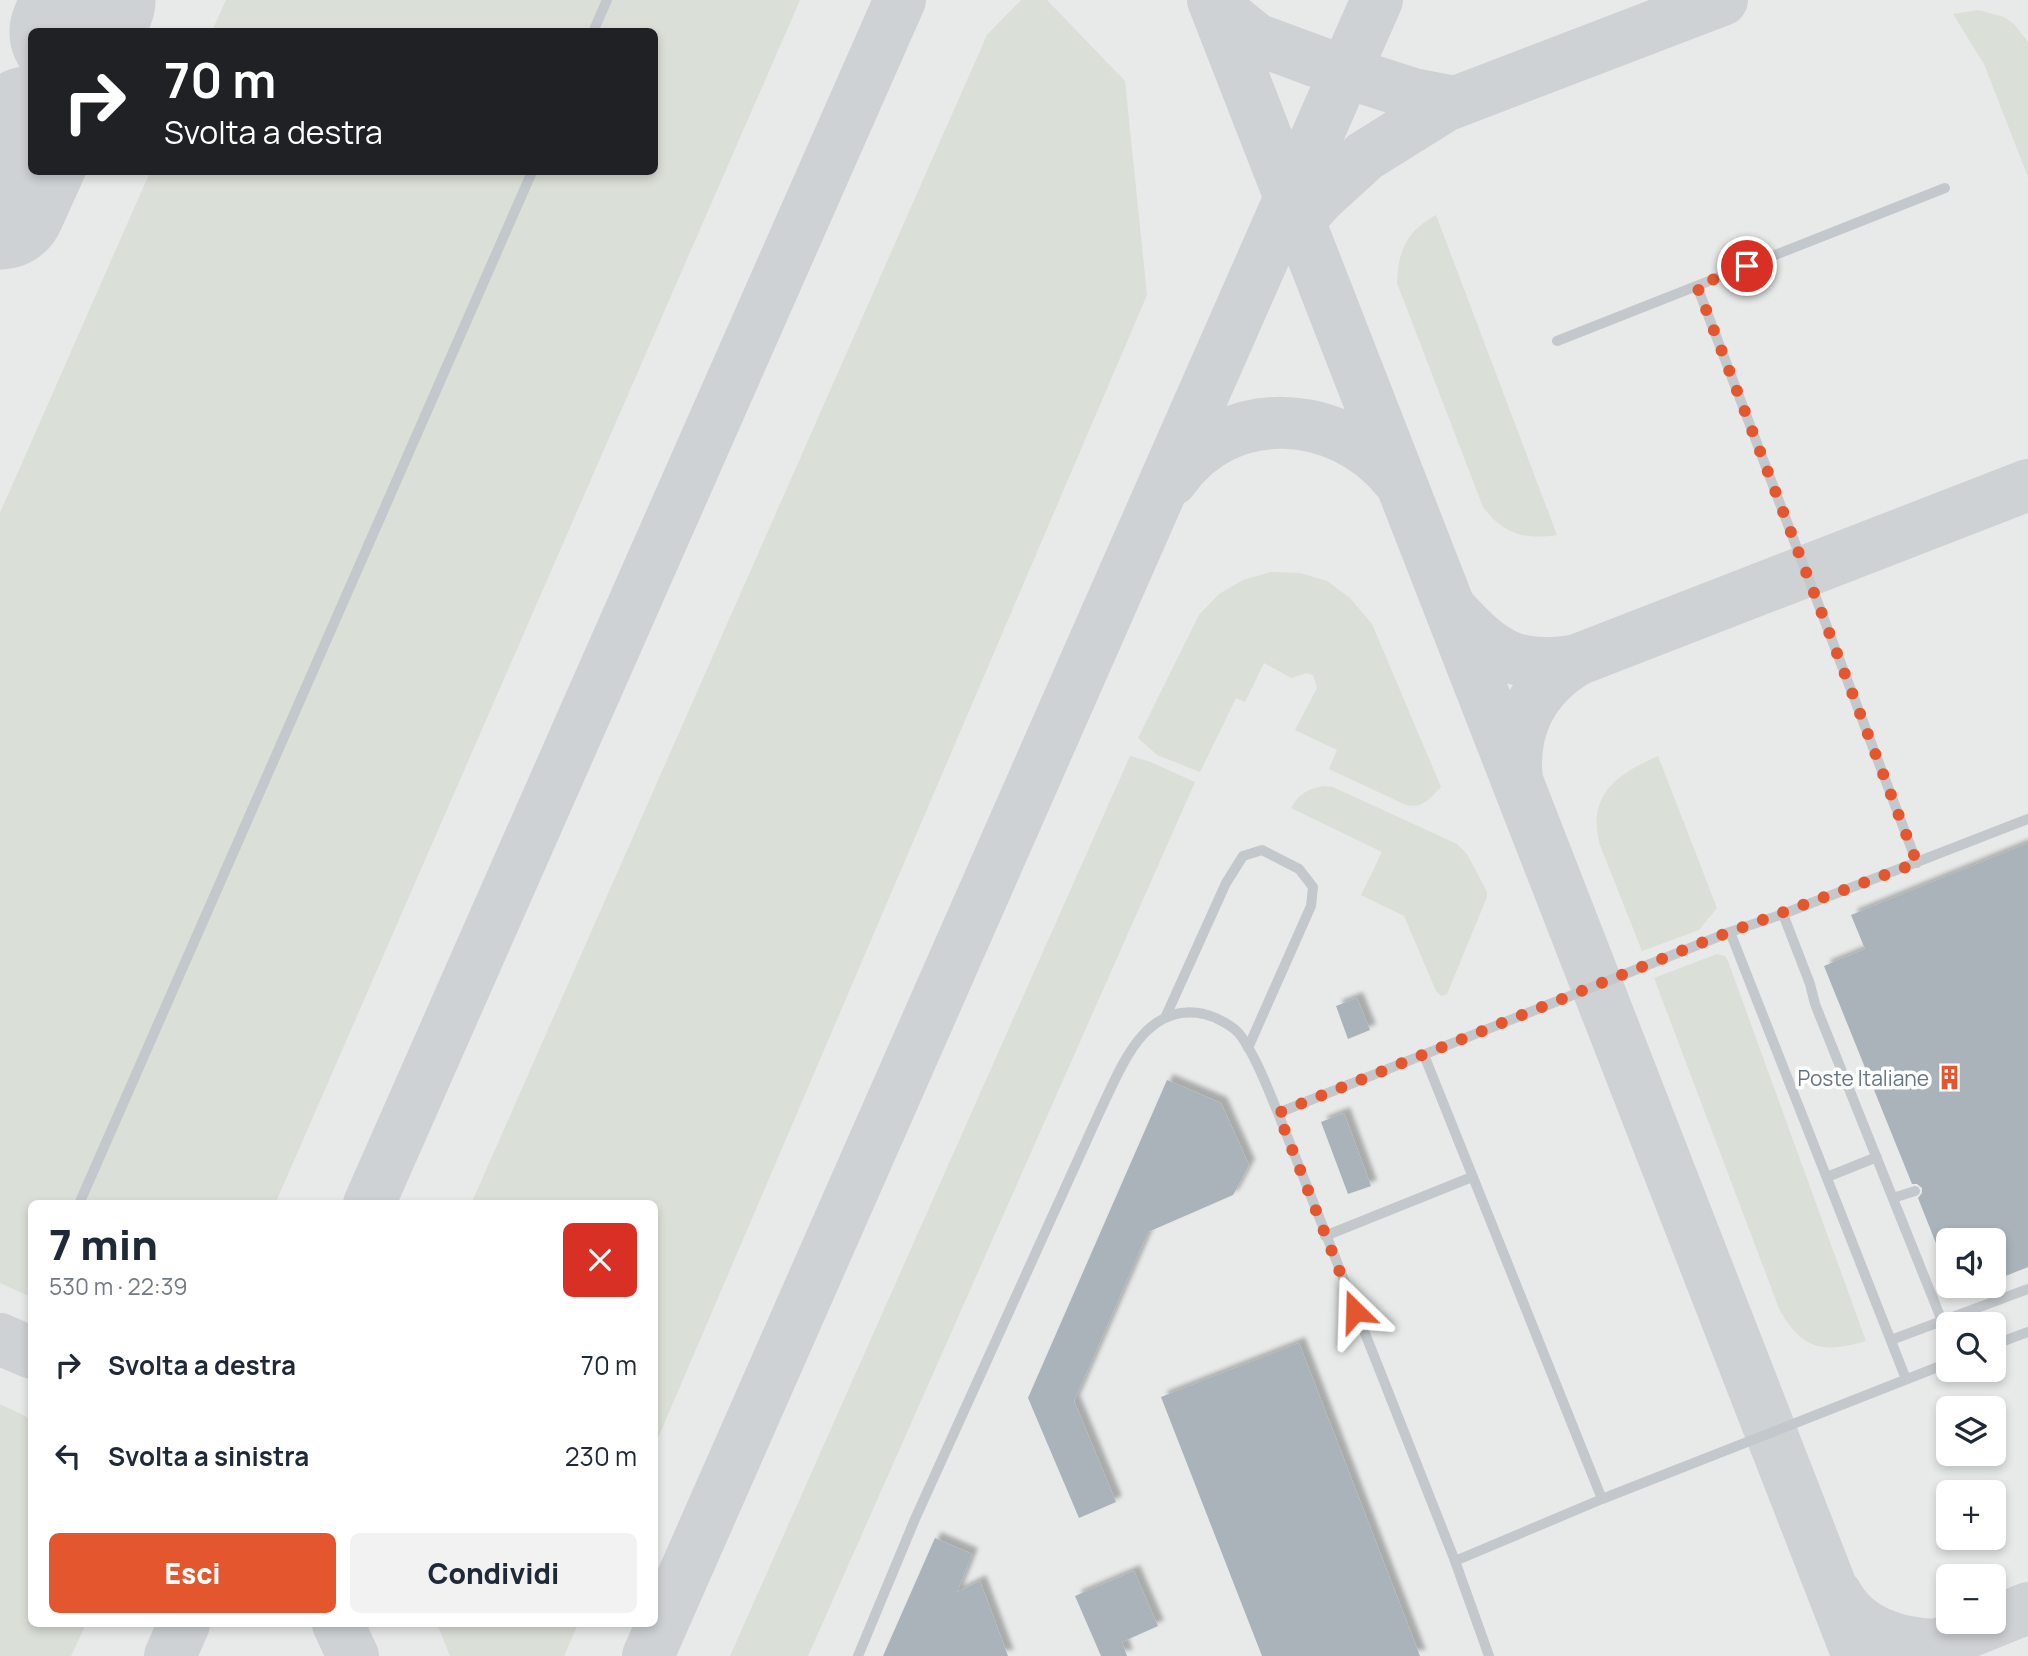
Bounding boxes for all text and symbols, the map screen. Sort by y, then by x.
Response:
text: 70 m [164,46,276,113]
icon: right [49,56,140,147]
text: Svolta a destra [164,110,383,154]
pin [1717,236,1777,296]
icon: arrive [1728,247,1766,285]
place label: Poste Italiane [1797,1064,1929,1092]
building icon: Poste Italiane [1935,1064,1963,1092]
text: 7 min [49,1215,158,1273]
button: close [563,1223,637,1297]
map controls [1936,1228,2006,1634]
button: sound [1936,1228,2006,1298]
text: 530 m · 22:39 [49,1270,188,1302]
position arrow [1318,1274,1392,1348]
button: search [1936,1312,2006,1382]
icon: right [49,1346,87,1384]
text: Svolta a destra [108,1347,296,1383]
text: 70 m [581,1347,637,1383]
button: layers [1936,1396,2006,1466]
icon: left [49,1437,87,1475]
text: Svolta a sinistra [108,1438,309,1474]
text: 230 m [565,1438,637,1474]
button: + [1936,1480,2006,1550]
button: Esci [49,1533,336,1613]
button: Condividi [350,1533,637,1613]
button: − [1936,1564,2006,1634]

